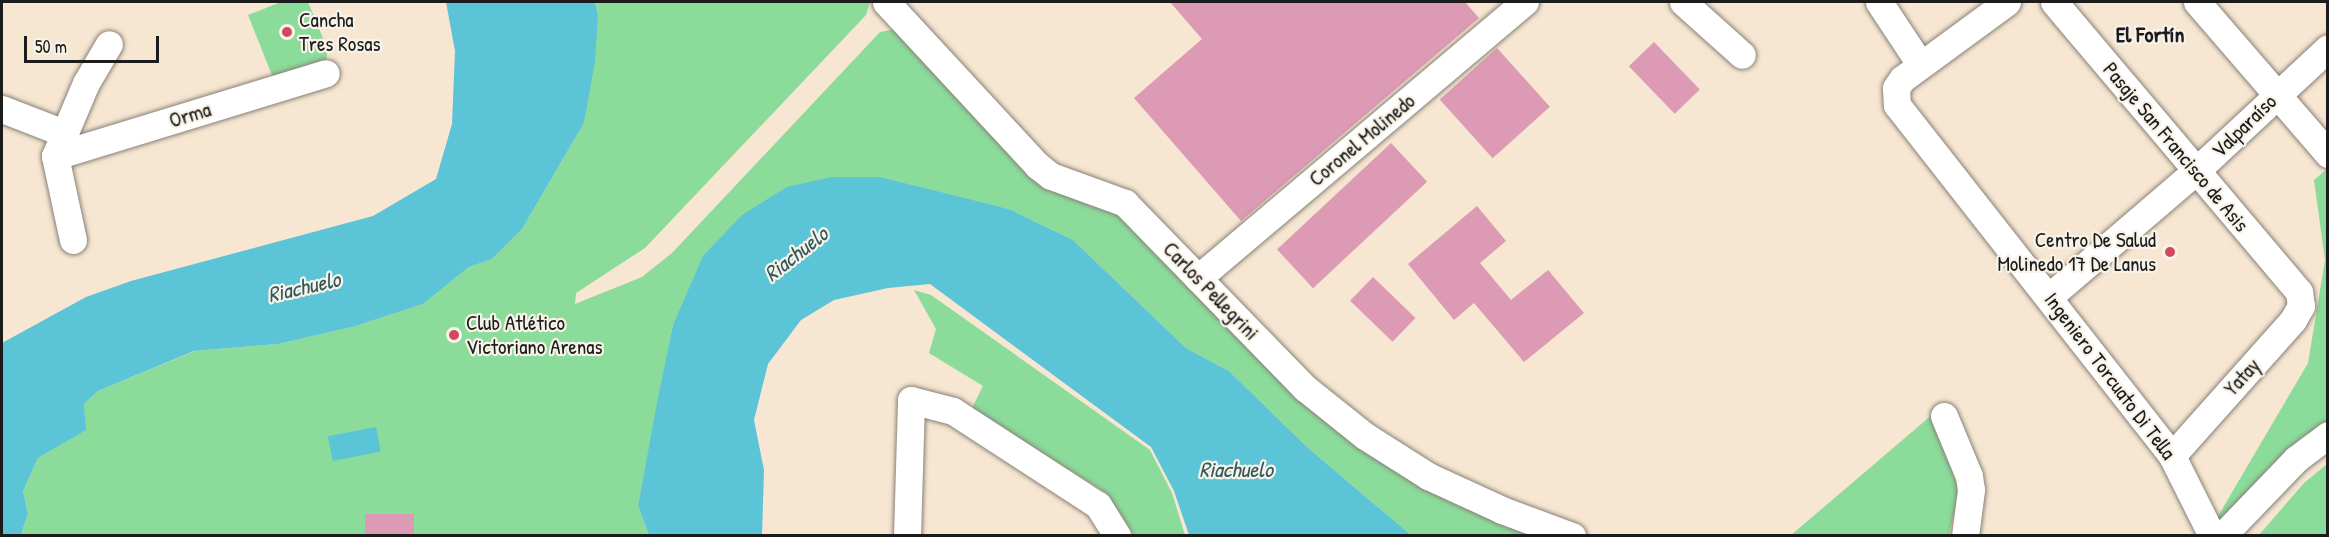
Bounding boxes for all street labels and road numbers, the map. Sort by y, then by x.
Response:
street label: Pasaje San Francisco de Asis [2098,57,2254,237]
street label: Coronel Molinedo [1304,88,1420,192]
street label: Valparaíso [2206,89,2282,163]
street label: Orma [166,97,214,133]
street label: Carlos Pellegrini [1158,237,1264,345]
street label: Ingeniero Torcuato Di Tella [2039,287,2181,465]
street label: Yatay [2219,353,2265,401]

